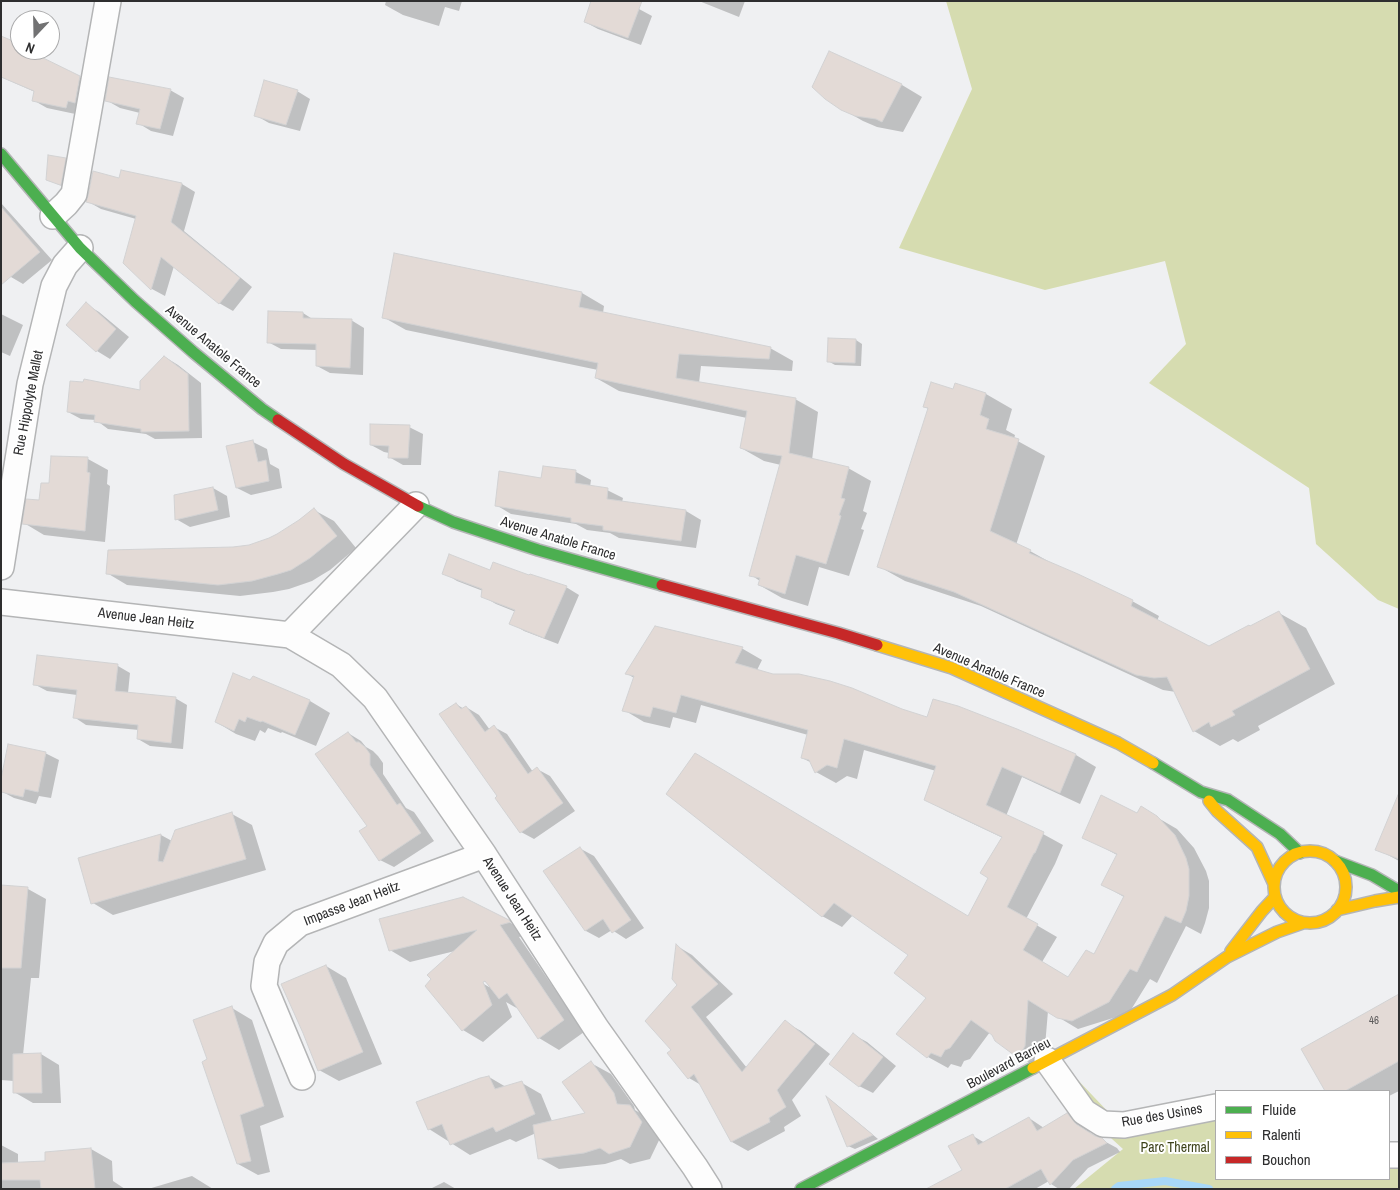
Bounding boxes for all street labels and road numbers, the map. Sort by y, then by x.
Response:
street label: Avenue Anatole France [162,302,264,392]
street label: Rue Hippolyte Mallet [11,349,47,457]
street label: Avenue Anatole France [498,513,618,565]
street label: Avenue Jean Heitz [97,605,195,633]
street label: Avenue Anatole France [931,640,1047,702]
street label: Avenue Jean Heitz [479,854,545,944]
street label: Impasse Jean Heitz [302,878,402,930]
street label: Boulevard Barrieu [964,1035,1054,1093]
street label: Rue des Usines [1120,1101,1204,1131]

